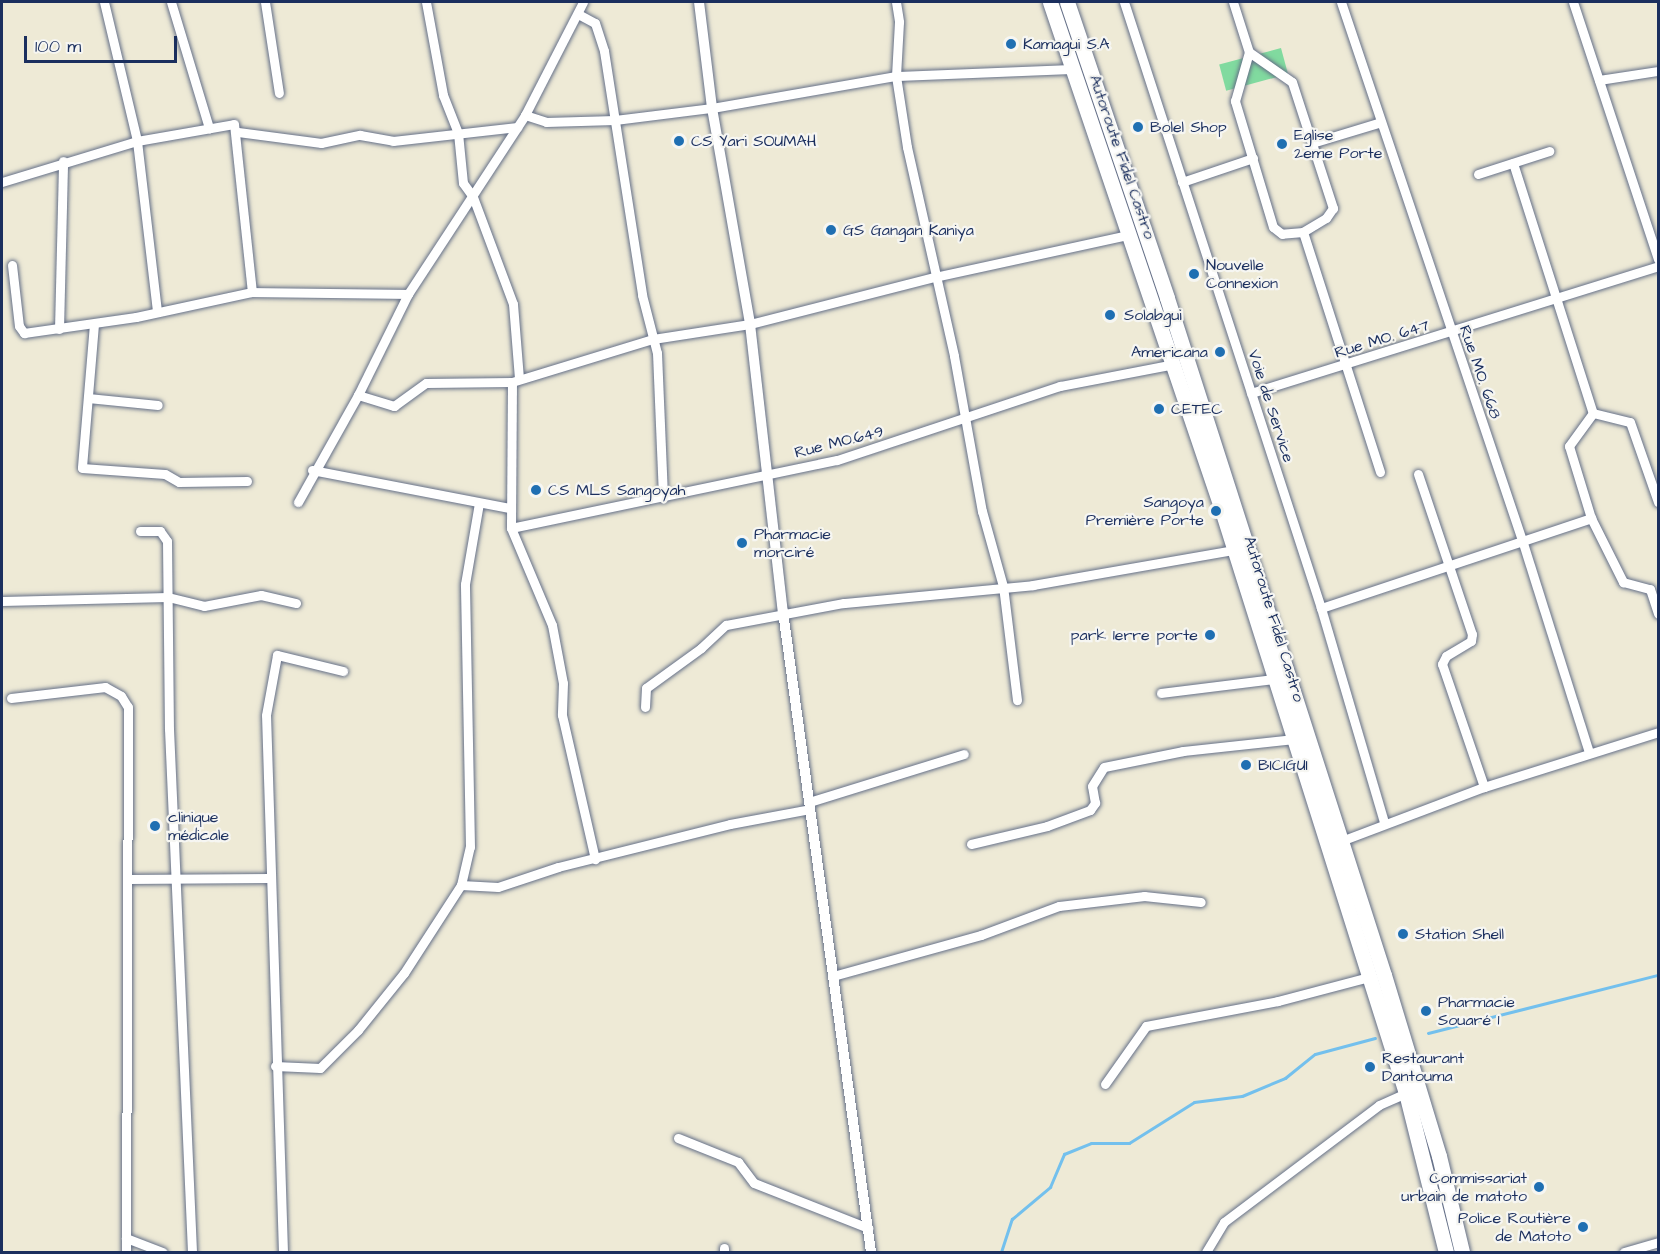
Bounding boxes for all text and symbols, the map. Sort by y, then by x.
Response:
scale bar [27,24,180,62]
text: 100 m [35,34,81,59]
place label: Kamagui S.A [1023,34,1109,54]
marker: Kamagui S.A [1004,37,1018,51]
street label: Autoroute Fidel Castro [1085,72,1159,242]
place label: Bolel Shop [1150,117,1227,137]
marker: Bolel Shop [1131,120,1145,134]
place label: Eglise 2eme Porte [1294,125,1382,163]
place label: CS Yari SOUMAH [691,131,817,151]
marker: CS Yari SOUMAH [672,134,686,148]
marker: Eglise 2eme Porte [1275,137,1289,151]
place label: GS Gangan Kaniya [843,220,974,240]
marker: GS Gangan Kaniya [824,223,838,237]
place label: Nouvelle Connexion [1206,255,1278,293]
marker: Nouvelle Connexion [1187,267,1201,281]
place label: Solabgui [1124,305,1182,325]
marker: Solabgui [1101,306,1119,324]
street label: Rue MO. 647 [1332,315,1432,363]
street label: Rue MO. 668 [1455,323,1505,421]
place label: Americana [1131,342,1208,362]
marker: Americana [1213,345,1227,359]
street label: Voie de Service [1244,347,1298,465]
place label: CETEC [1171,399,1223,419]
marker: CETEC [1152,402,1166,416]
street label: Rue MO.649 [793,422,885,462]
place label: CS MLS Sangoyah [548,480,686,500]
marker: CS MLS Sangoyah [529,483,543,497]
place label: Sangoya Première Porte [1086,492,1204,530]
marker: Sangoya Première Porte [1209,504,1223,518]
place label: Pharmacie morciré [754,524,831,562]
street label: Autoroute Fidel Castro [1240,534,1308,704]
marker: Pharmacie morciré [735,536,749,550]
place label: park 1erre porte [1071,625,1198,645]
marker: park 1erre porte [1203,628,1217,642]
place label: BICIGUI [1258,755,1308,775]
marker: BICIGUI [1239,758,1253,772]
place label: clinique médicale [168,807,229,845]
marker: clinique médicale [146,817,164,835]
place label: Station Shell [1415,924,1504,944]
marker: Station Shell [1396,927,1410,941]
place label: Pharmacie Souaré 1 [1438,992,1515,1030]
marker: Pharmacie Souaré 1 [1419,1004,1433,1018]
place label: Restaurant Dantouma [1382,1048,1464,1086]
marker: Restaurant Dantouma [1363,1060,1377,1074]
place label: Commissariat urbain de matoto [1401,1168,1527,1206]
marker: Commissariat urbain de matoto [1532,1180,1546,1194]
place label: Police Routière de Matoto [1458,1208,1571,1246]
marker: Police Routière de Matoto [1576,1220,1590,1234]

